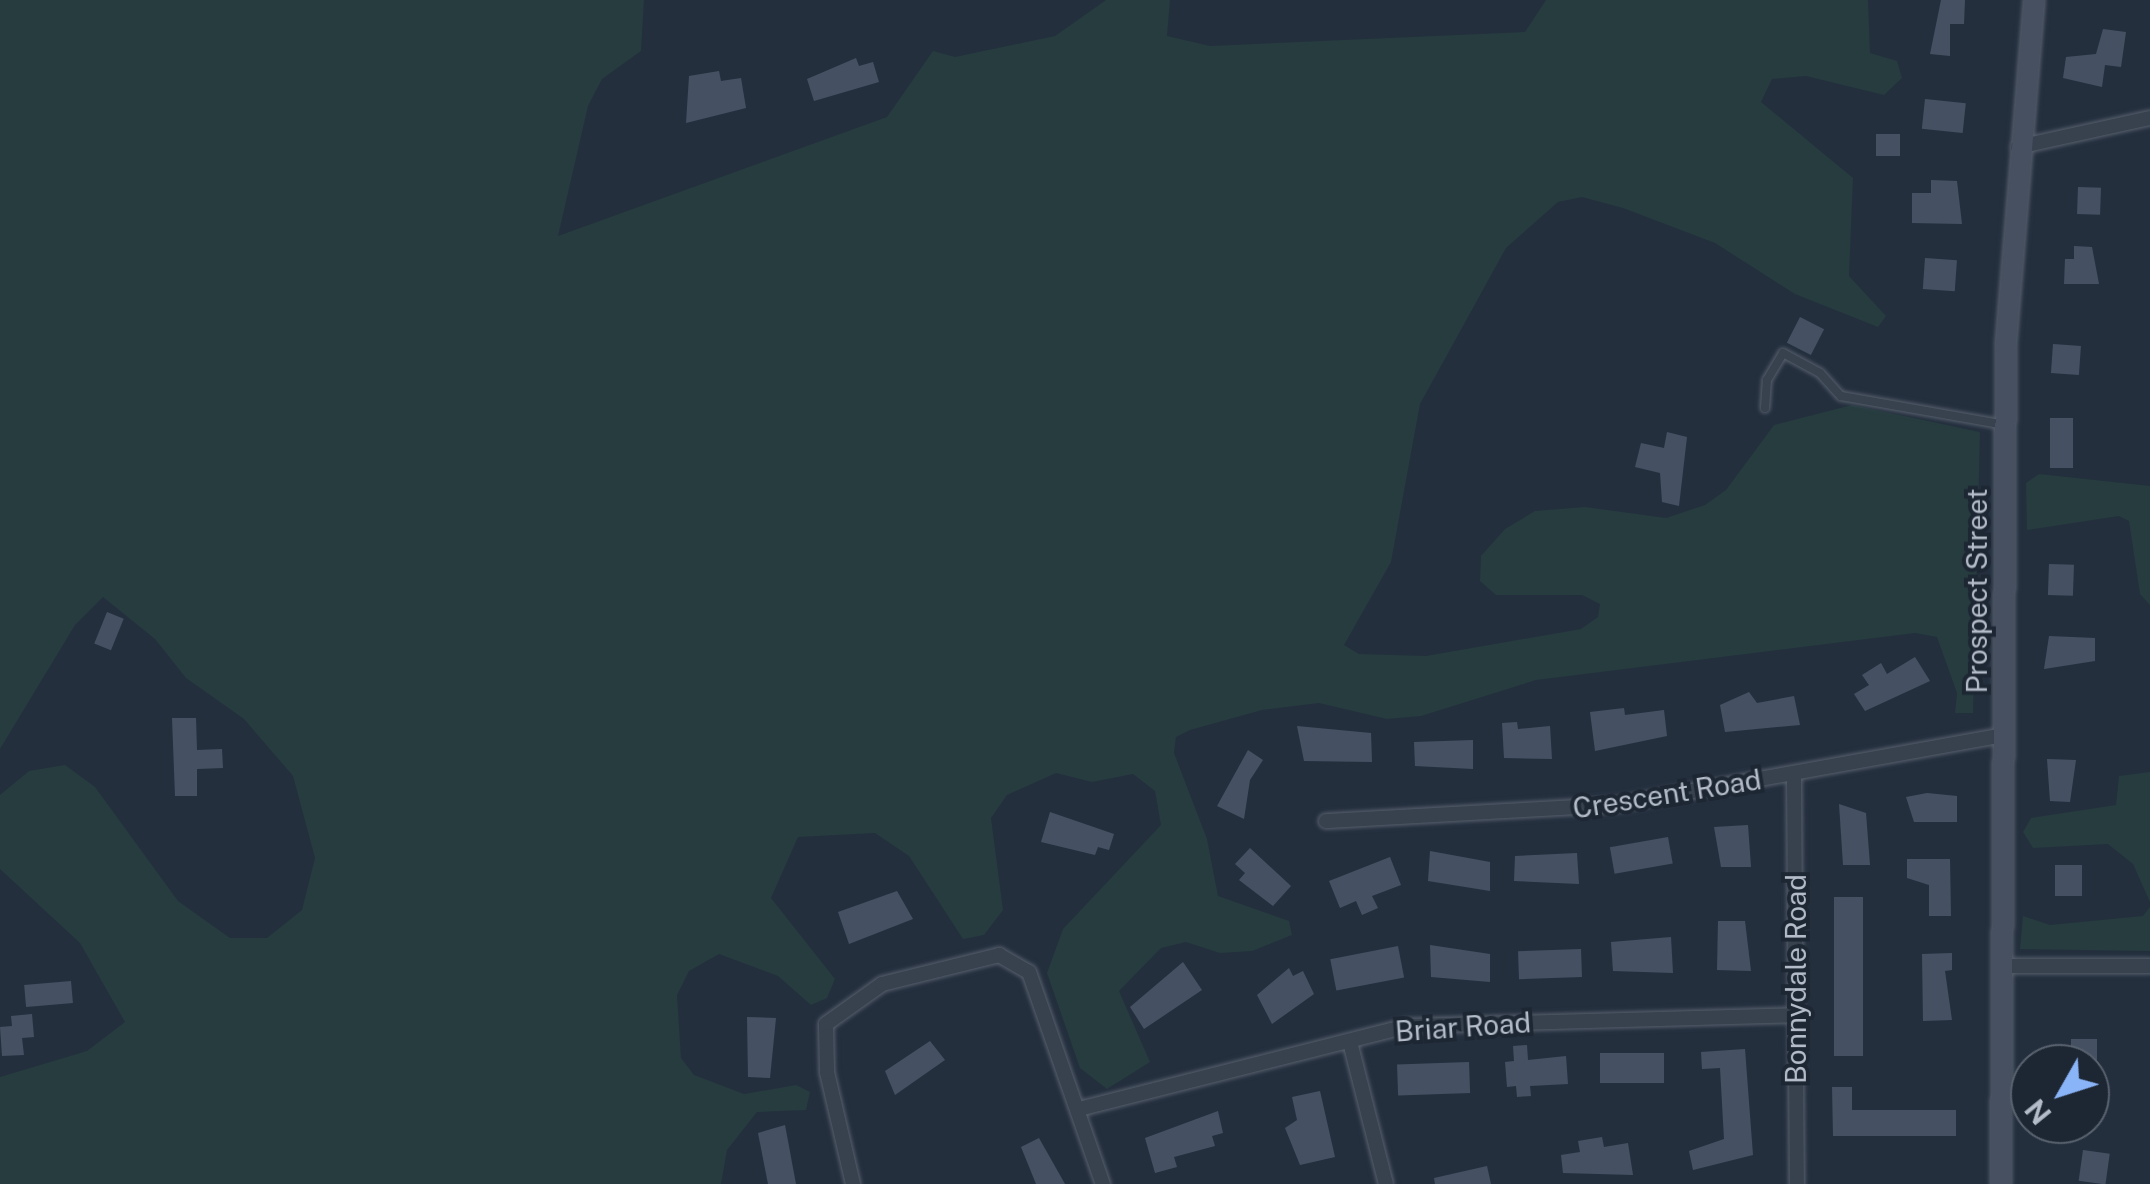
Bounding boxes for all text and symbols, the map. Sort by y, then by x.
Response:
street label: Prospect Street [1960,488,1994,694]
street label: Crescent Road [1570,763,1764,825]
street label: Bonnydale Road [1779,874,1813,1084]
street label: Briar Road [1394,1005,1532,1049]
north arrow [2010,1044,2110,1144]
text: N [2018,1093,2058,1131]

